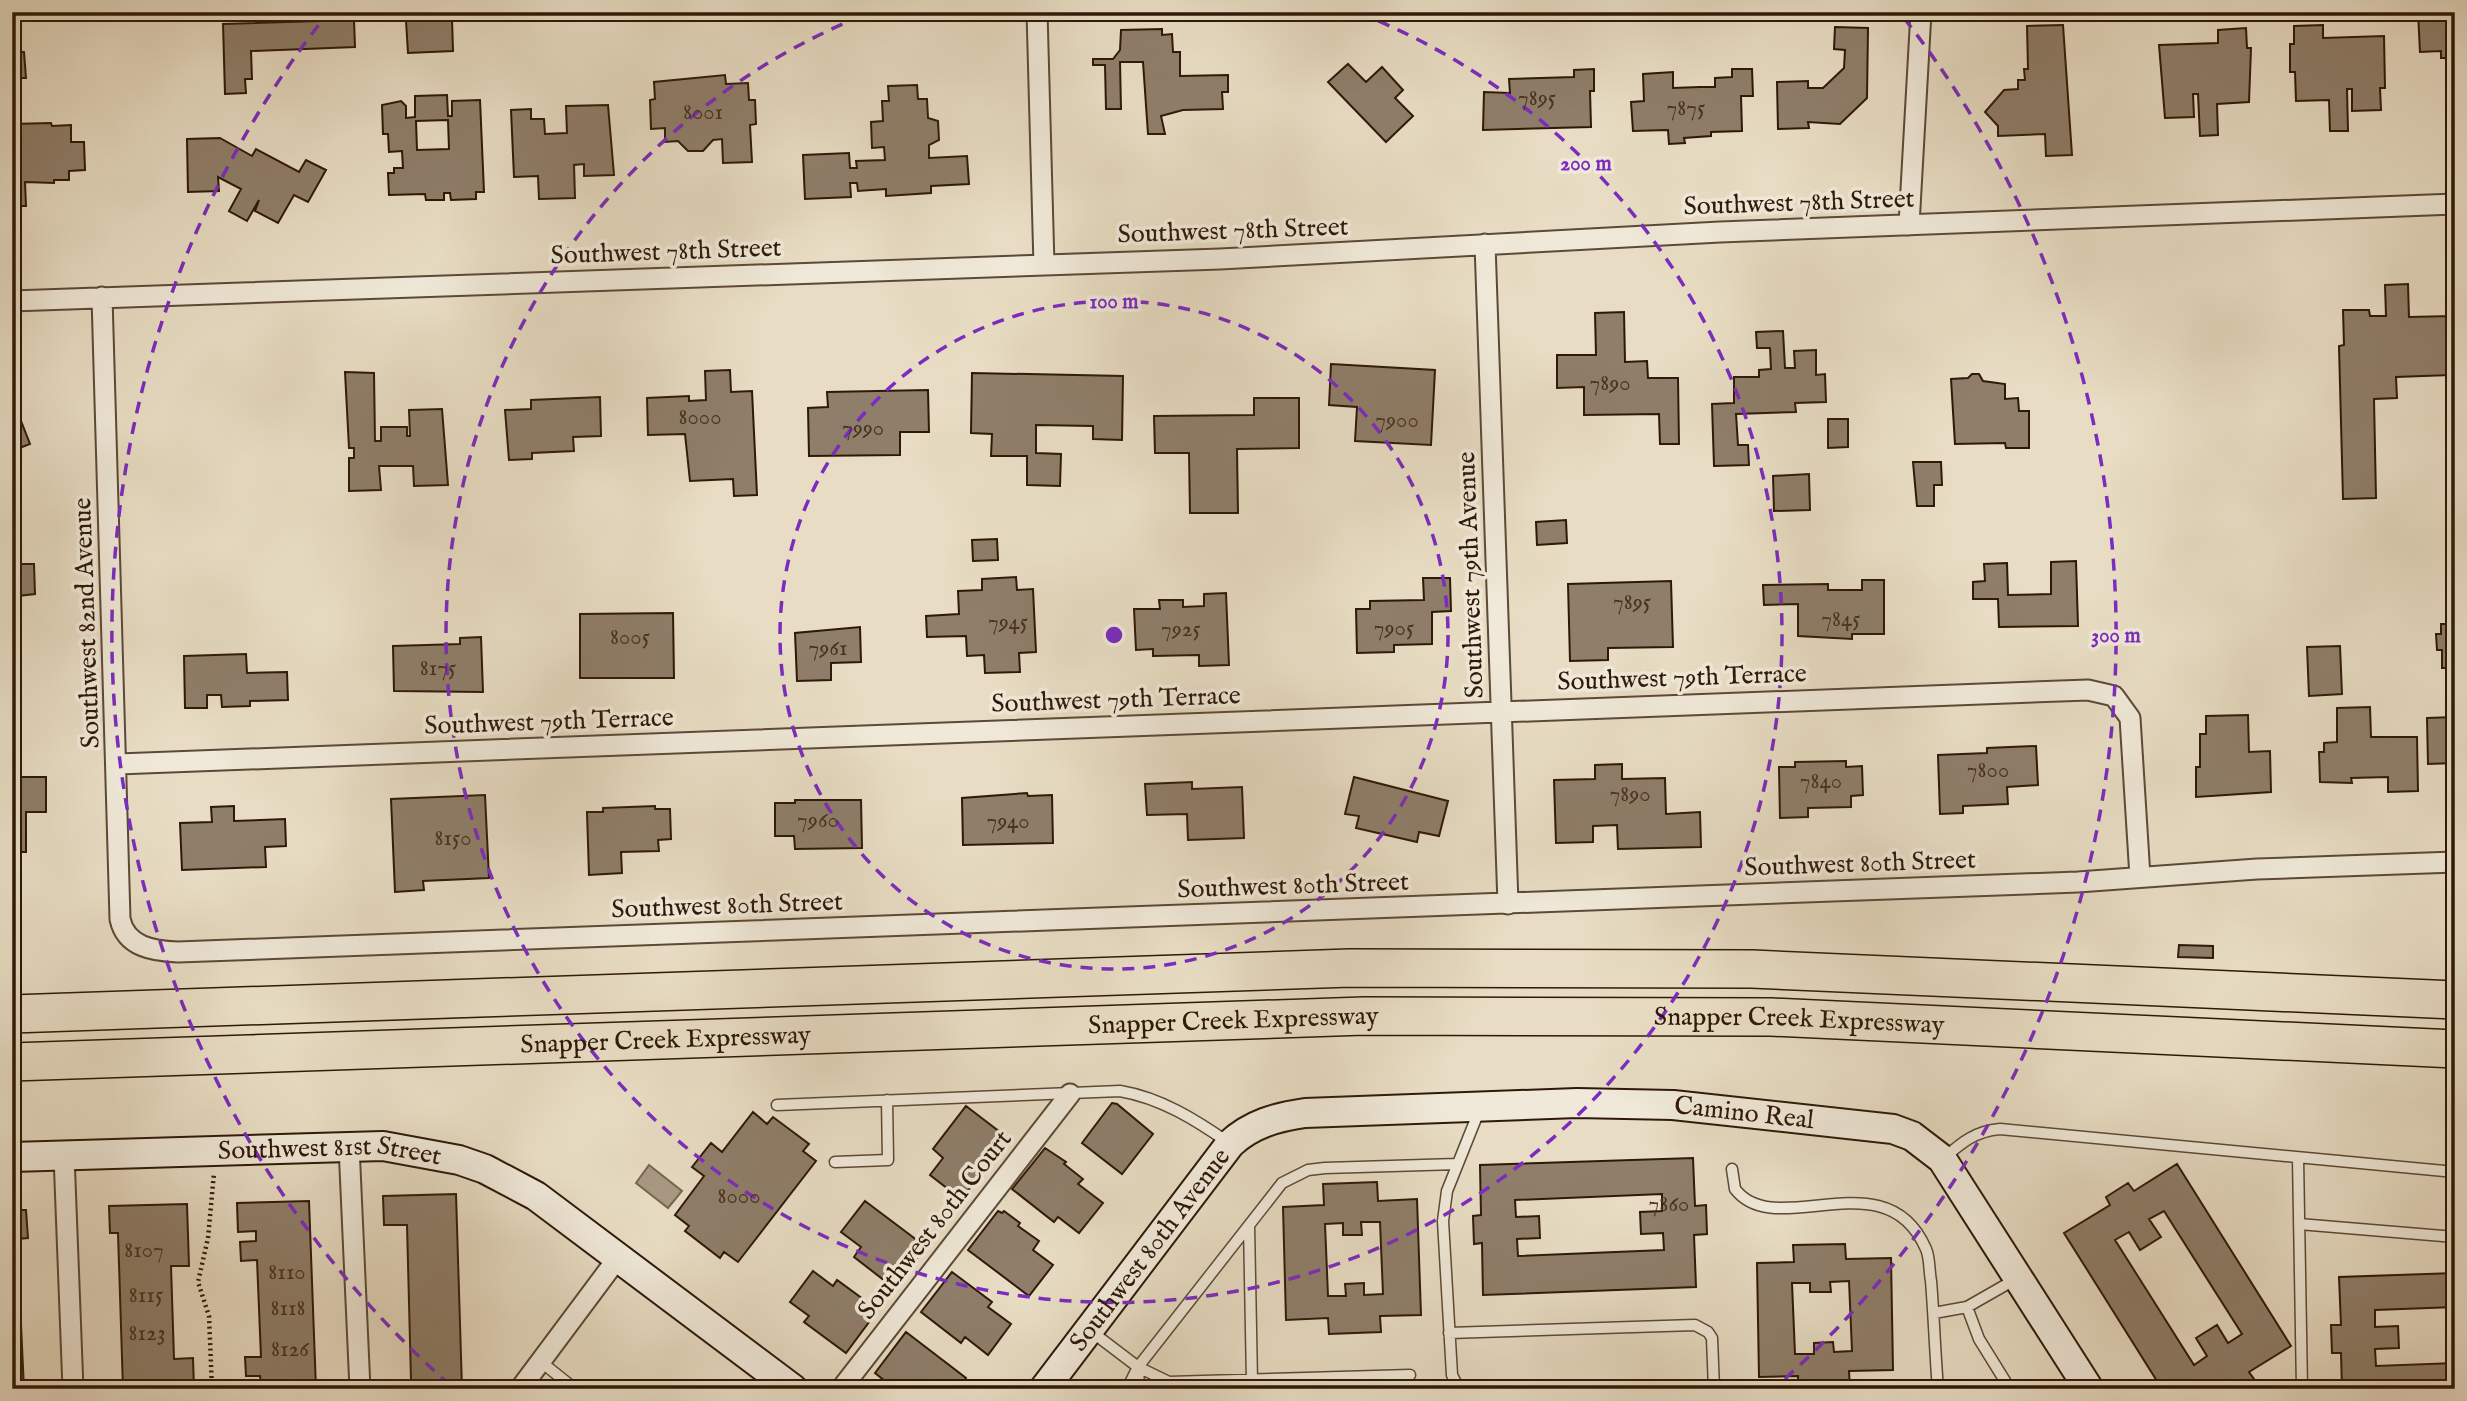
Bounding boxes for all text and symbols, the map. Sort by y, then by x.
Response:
house number: 7895 [1518,84,1556,113]
house number: 7875 [1667,94,1705,123]
house number: 8001 [683,98,723,127]
text: 200 m [1560,151,1612,178]
street label: Southwest 78th Street [1683,182,1915,224]
street label: Southwest 78th Street [1117,210,1349,252]
street label: Southwest 78th Street [550,231,782,273]
text: 100 m [1089,289,1139,316]
house number: 7890 [1589,369,1631,398]
house number: 8000 [679,403,721,432]
house number: 7900 [1375,406,1419,435]
house number: 7990 [842,414,884,443]
street label: Southwest 79th Avenue [1450,451,1492,699]
street label: Southwest 82nd Avenue [66,497,108,749]
house number: 7895 [1613,588,1651,617]
house number: 7845 [1821,605,1861,634]
house number: 7945 [988,608,1028,637]
house number: 7905 [1374,614,1414,643]
house number: 7925 [1161,615,1201,644]
house number: 8005 [610,623,650,652]
centre of rings [1102,623,1126,647]
text: 300 m [2091,623,2141,650]
house number: 7961 [809,634,847,663]
house number: 8175 [420,654,456,683]
street label: Southwest 79th Terrace [1557,657,1807,699]
street label: Southwest 79th Terrace [991,679,1241,721]
street label: Southwest 79th Terrace [424,701,674,743]
house number: 7800 [1967,756,2009,785]
house number: 7840 [1800,767,1842,796]
house number: 7890 [1609,780,1651,809]
house number: 7960 [797,806,839,835]
house number: 7940 [986,807,1030,836]
house number: 8150 [434,824,472,853]
street label: Southwest 80th Street [1744,843,1976,885]
street label: Southwest 80th Street [1177,865,1409,907]
street label: Southwest 80th Street [611,885,843,927]
street label: Snapper Creek Expressway [1087,999,1379,1042]
street label: Snapper Creek Expressway [1654,1000,1945,1042]
street label: Snapper Creek Expressway [520,1018,812,1061]
street label: Camino Real [1673,1089,1817,1137]
street label: Southwest 80th Court [851,1124,1019,1326]
street label: Southwest 81st Street [217,1129,444,1173]
street label: Southwest 80th Avenue [1062,1141,1238,1358]
house number: 8000 [718,1182,760,1211]
house number: 7860 [1649,1190,1689,1219]
house number: 8107 [124,1236,164,1265]
house number: 8110 [268,1258,306,1287]
house number: 8115 [129,1281,163,1310]
house number: 8118 [270,1294,306,1323]
house number: 8123 [129,1319,165,1348]
house number: 8126 [271,1335,310,1364]

